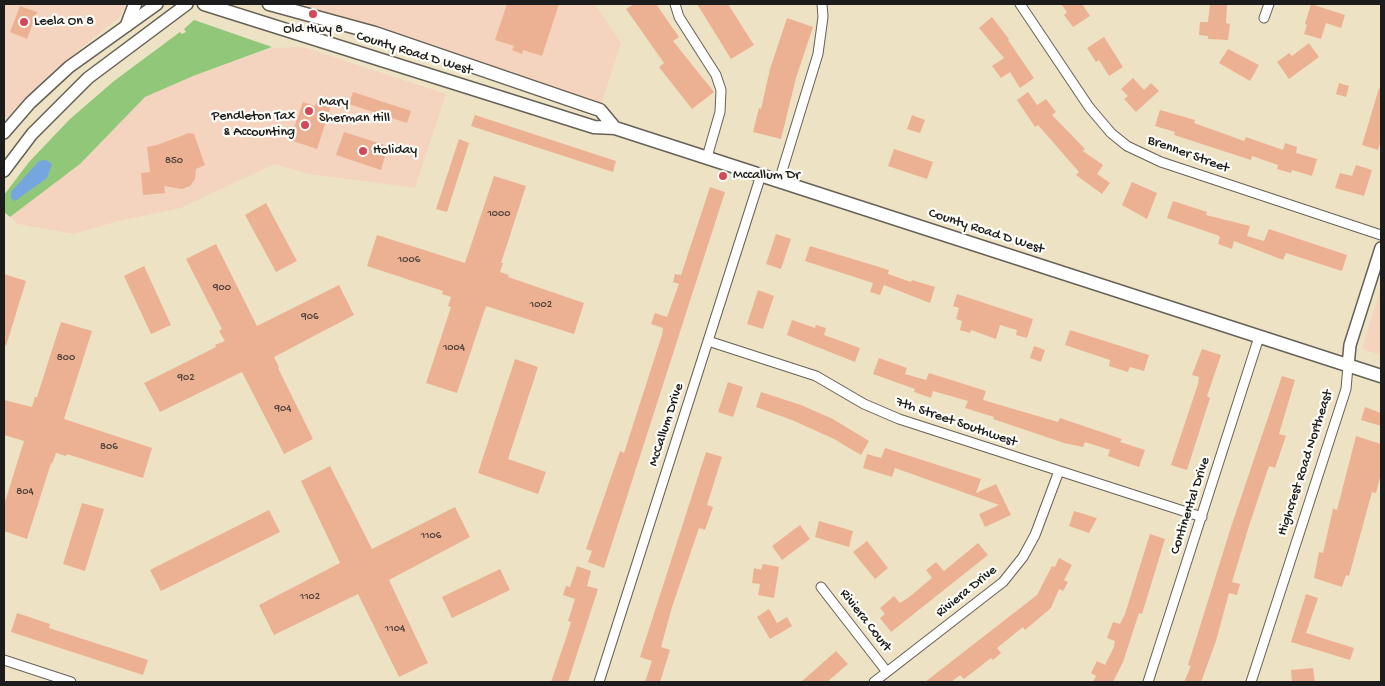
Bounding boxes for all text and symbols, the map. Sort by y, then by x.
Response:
marker: Old Hwy 8 [307,8,319,20]
place label: Leela On 8 [34,14,94,30]
marker: Leela On 8 [18,16,30,28]
place label: Old Hwy 8 [283,22,343,38]
street label: County Road D West [354,28,474,80]
place label: Mary Sherman Hill [319,95,390,128]
marker: Mary Sherman Hill [303,105,315,117]
place label: Pendleton Tax & Accounting [211,109,295,142]
marker: Pendleton Tax & Accounting [299,119,311,131]
street label: Brenner Street [1145,132,1231,178]
place label: Holiday [373,143,417,159]
marker: Holiday [357,145,369,157]
house number: 850 [165,154,183,168]
place label: Mccallum Dr [733,168,800,184]
marker: Mccallum Dr [717,170,729,182]
street label: County Road D West [926,205,1046,259]
house number: 1000 [487,207,511,221]
house number: 1006 [398,253,420,267]
house number: 900 [213,281,231,295]
house number: 1002 [530,298,552,312]
house number: 906 [301,310,319,324]
house number: 1004 [443,341,465,355]
house number: 800 [57,351,75,365]
house number: 902 [177,371,195,385]
street label: McCallum Drive [646,381,688,469]
street label: Highcrest Road Northeast [1275,388,1337,538]
street label: 7th Street Southwest [893,394,1019,452]
house number: 904 [275,402,291,416]
house number: 806 [100,440,118,454]
street label: Continental Drive [1167,455,1215,557]
house number: 804 [16,485,34,499]
house number: 1106 [421,529,441,543]
street label: Riviera Drive [933,562,1001,622]
street label: Riviera Court [835,586,895,656]
house number: 1102 [300,590,320,604]
house number: 1104 [385,622,405,636]

